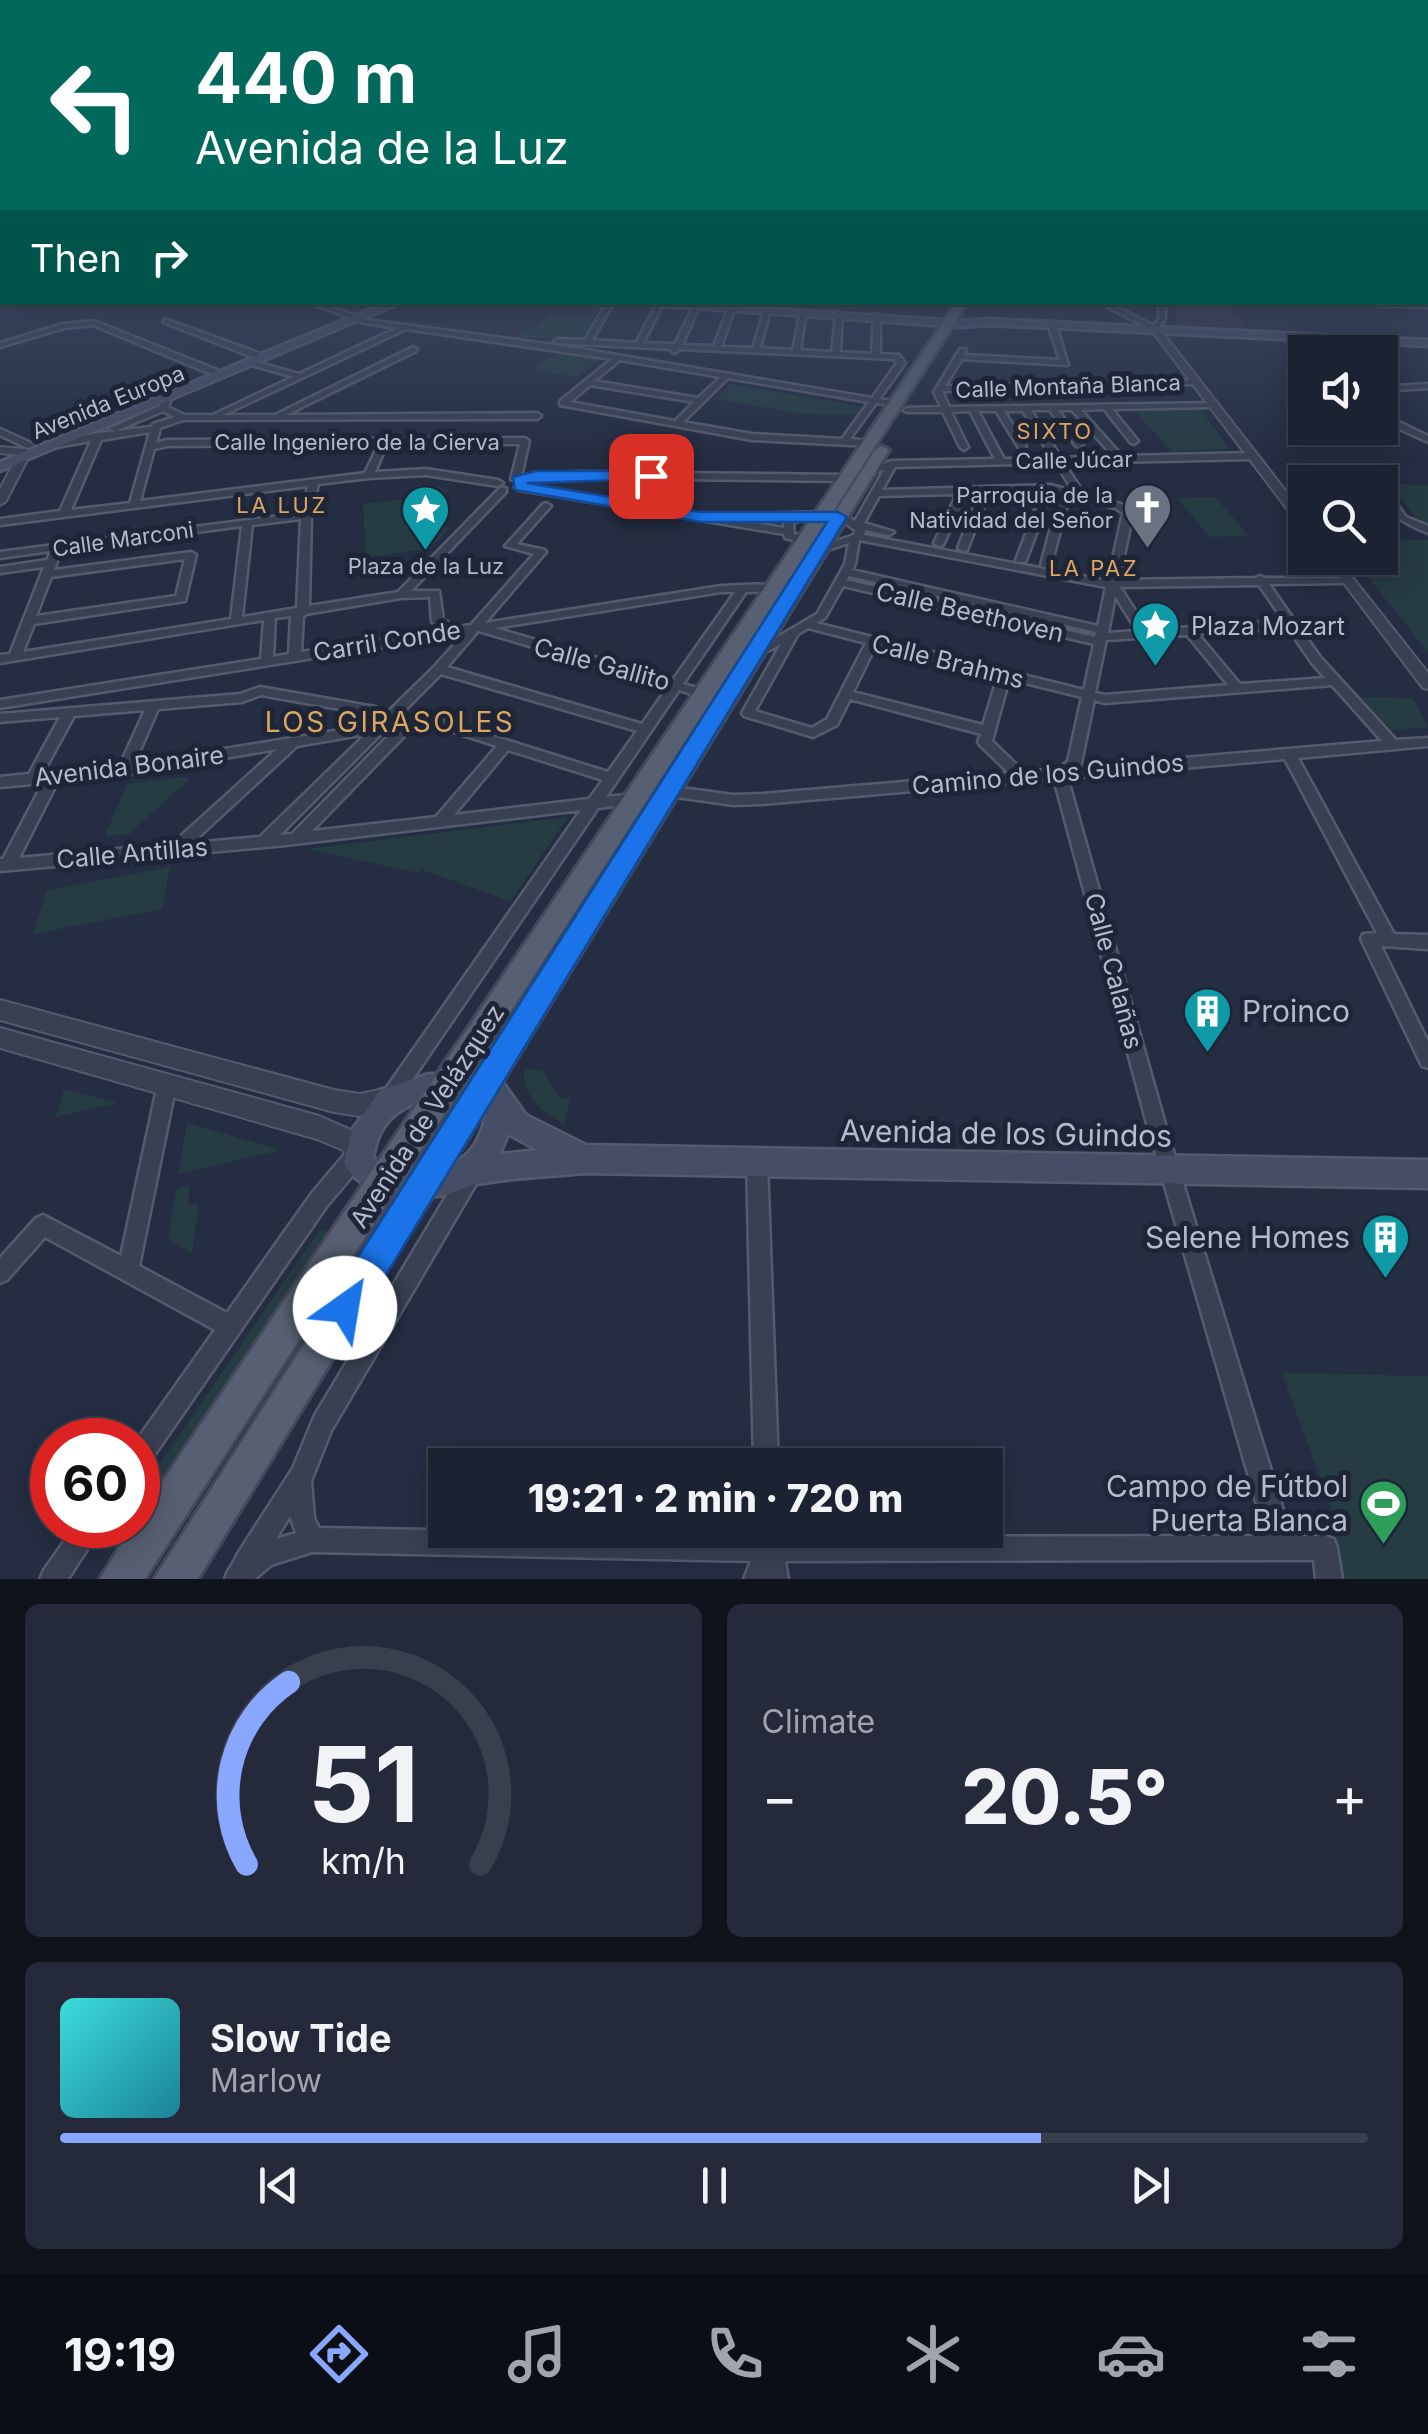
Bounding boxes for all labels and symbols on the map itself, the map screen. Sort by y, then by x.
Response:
street label: Avenida Europa [28,360,188,444]
street label: Calle Montaña Blanca [955,369,1181,403]
district label: SIXTO [1016,418,1094,444]
street label: Calle Ingeniero de la Cierva [214,429,500,455]
pin [609,434,694,519]
street label: Calle Júcar [1015,446,1133,474]
place label: Parroquia de la Natividad del Señor [909,482,1113,533]
church icon: Parroquia de la Natividad del Señor [1122,482,1174,550]
place icon: Plaza de la Luz [400,484,452,552]
district label: LA LUZ [236,492,328,518]
street label: Calle Marconi [51,516,195,562]
place label: Plaza de la Luz [348,553,504,579]
district label: LA PAZ [1049,555,1139,581]
street label: Calle Beethoven [873,576,1067,648]
place icon: Plaza Mozart [1130,600,1182,668]
place label: Plaza Mozart [1191,611,1345,641]
street label: Carril Conde [311,615,463,667]
street label: Calle Brahms [869,628,1027,694]
street label: Calle Gallito [531,631,673,697]
district label: LOS GIRASOLES [265,705,515,739]
street label: Avenida Bonaire [33,739,225,793]
street label: Camino de los Guindos [911,747,1185,801]
street label: Calle Antillas [55,831,209,875]
street label: Calle Calañas [1079,890,1149,1052]
building icon: Proinco [1181,986,1233,1054]
place label: Proinco [1242,993,1350,1029]
street label: Avenida de Velázquez [344,999,510,1233]
street label: Avenida de los Guindos [840,1112,1172,1154]
building icon: Selene Homes [1359,1212,1411,1280]
place label: Selene Homes [1145,1219,1350,1255]
position arrow [293,1256,397,1360]
speed limit sign: 60 [30,1418,160,1548]
place label: Campo de Fútbol Puerta Blanca [1106,1468,1348,1538]
sports icon: Campo de Fútbol Puerta Blanca [1357,1478,1409,1546]

